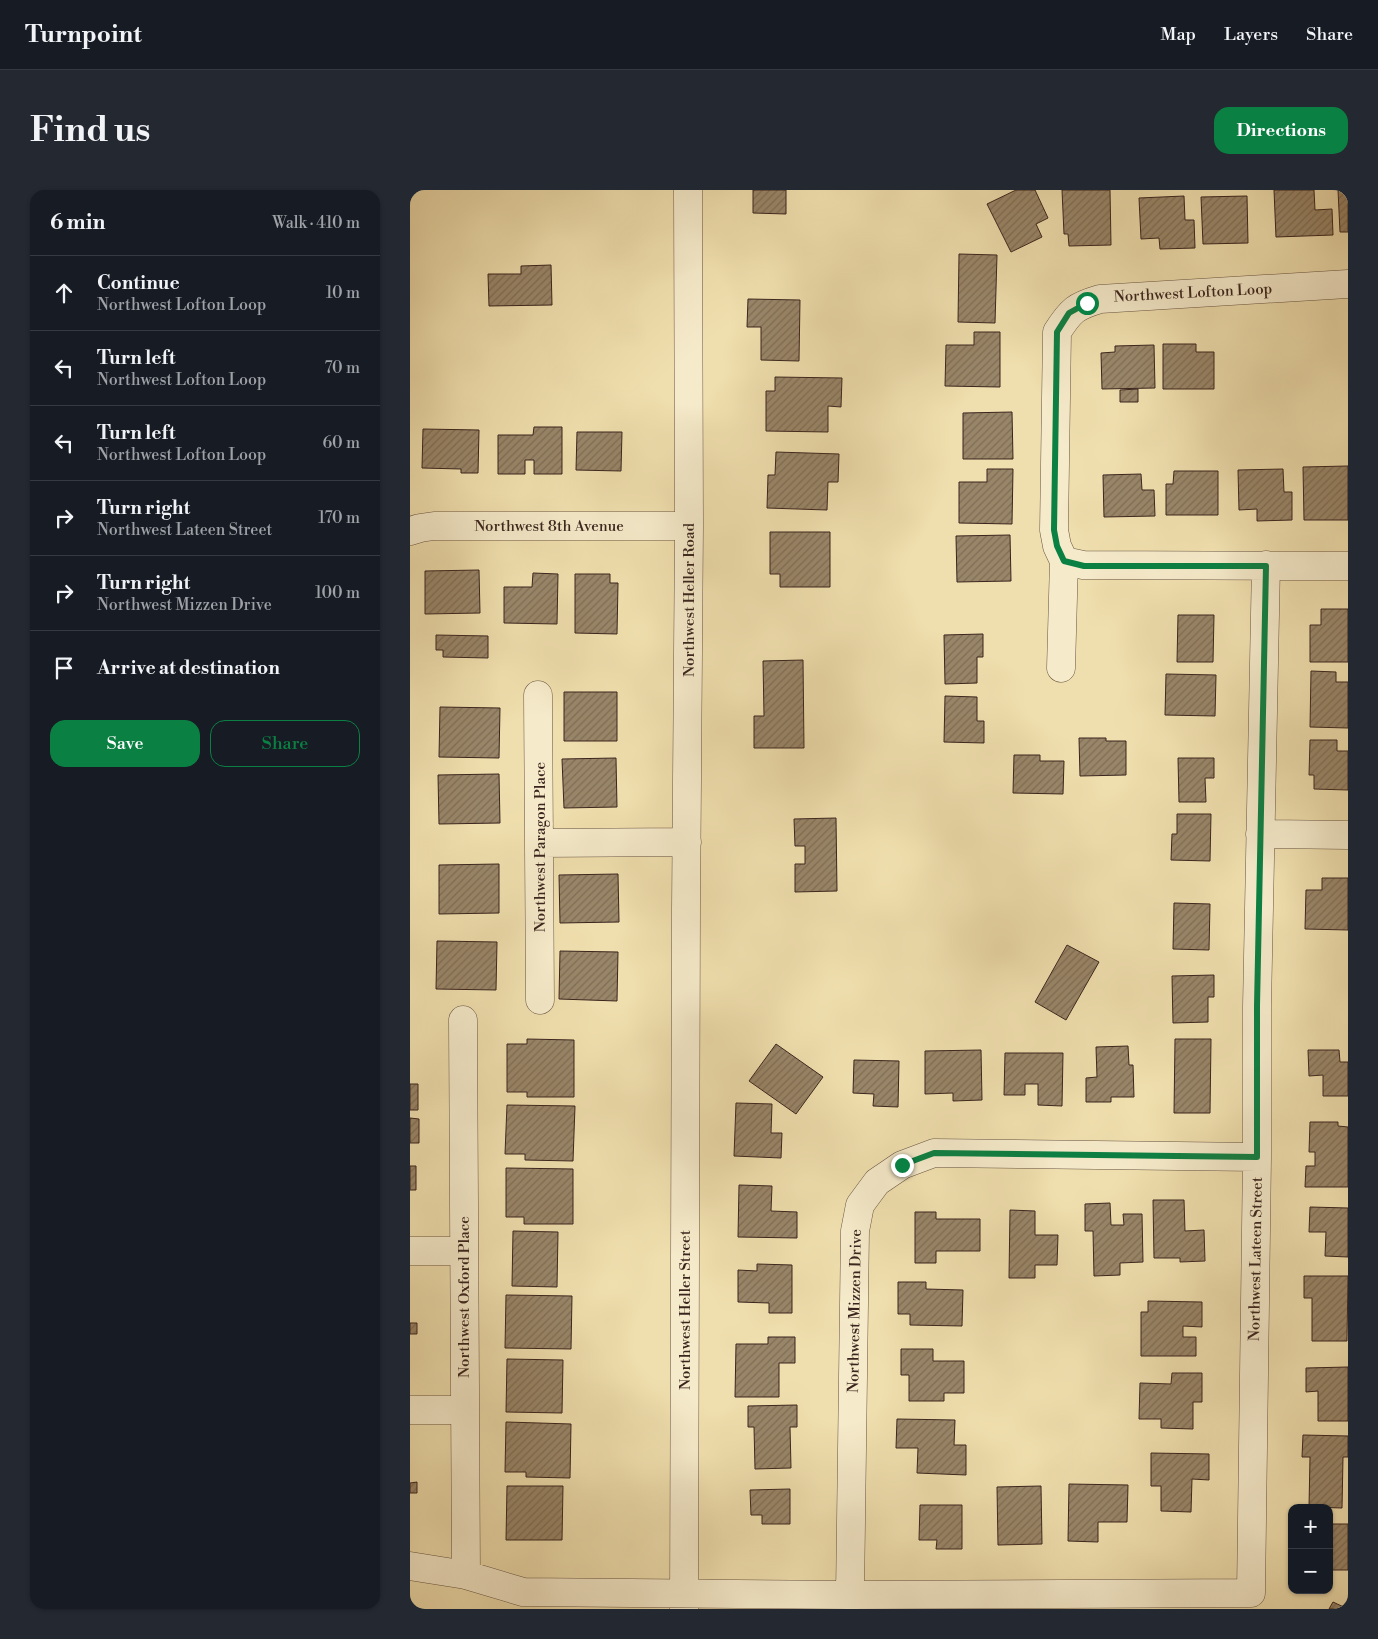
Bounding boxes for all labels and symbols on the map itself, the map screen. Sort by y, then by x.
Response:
street label: Northwest Lofton Loop [1113,279,1273,307]
route start [1076,292,1099,315]
street label: Northwest 8th Avenue [474,517,624,536]
street label: Northwest Heller Road [680,523,699,677]
street label: Northwest Paragon Place [531,762,550,932]
route end [891,1154,914,1177]
street label: Northwest Lateen Street [1245,1176,1267,1341]
street label: Northwest Oxford Place [455,1216,474,1378]
street label: Northwest Heller Street [676,1229,695,1390]
street label: Northwest Mizzen Drive [844,1229,866,1393]

